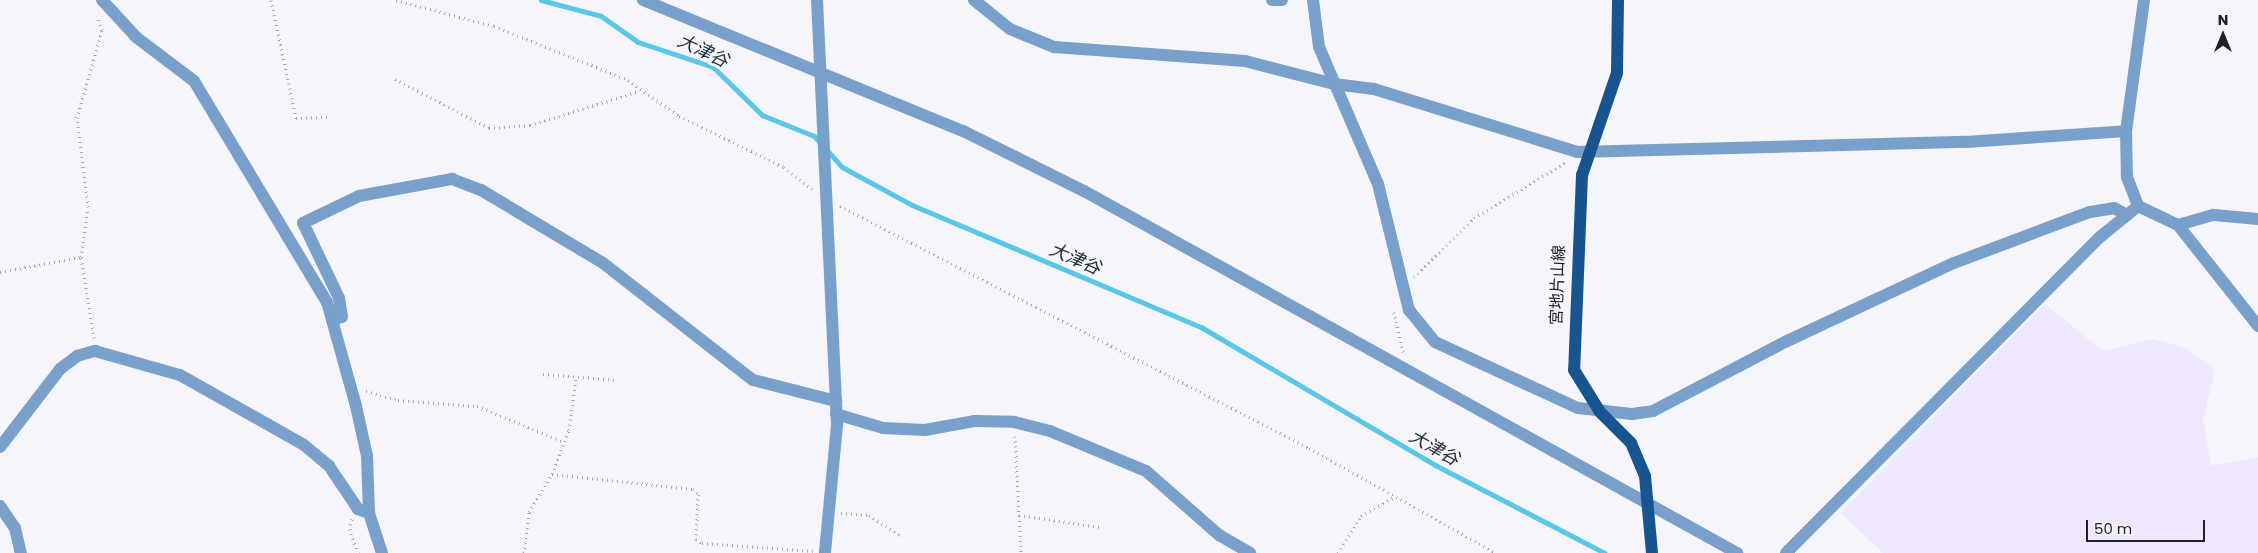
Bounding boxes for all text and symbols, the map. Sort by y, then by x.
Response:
north arrow [2198,10,2248,60]
text: N [2218,10,2228,30]
water label: 大津谷 [674,30,732,72]
water label: 大津谷 [1046,239,1104,279]
street label: 宮地片山線 [1547,245,1569,325]
water label: 大津谷 [1405,425,1463,471]
scale bar [2088,510,2207,542]
text: 50 m [2094,518,2132,539]

